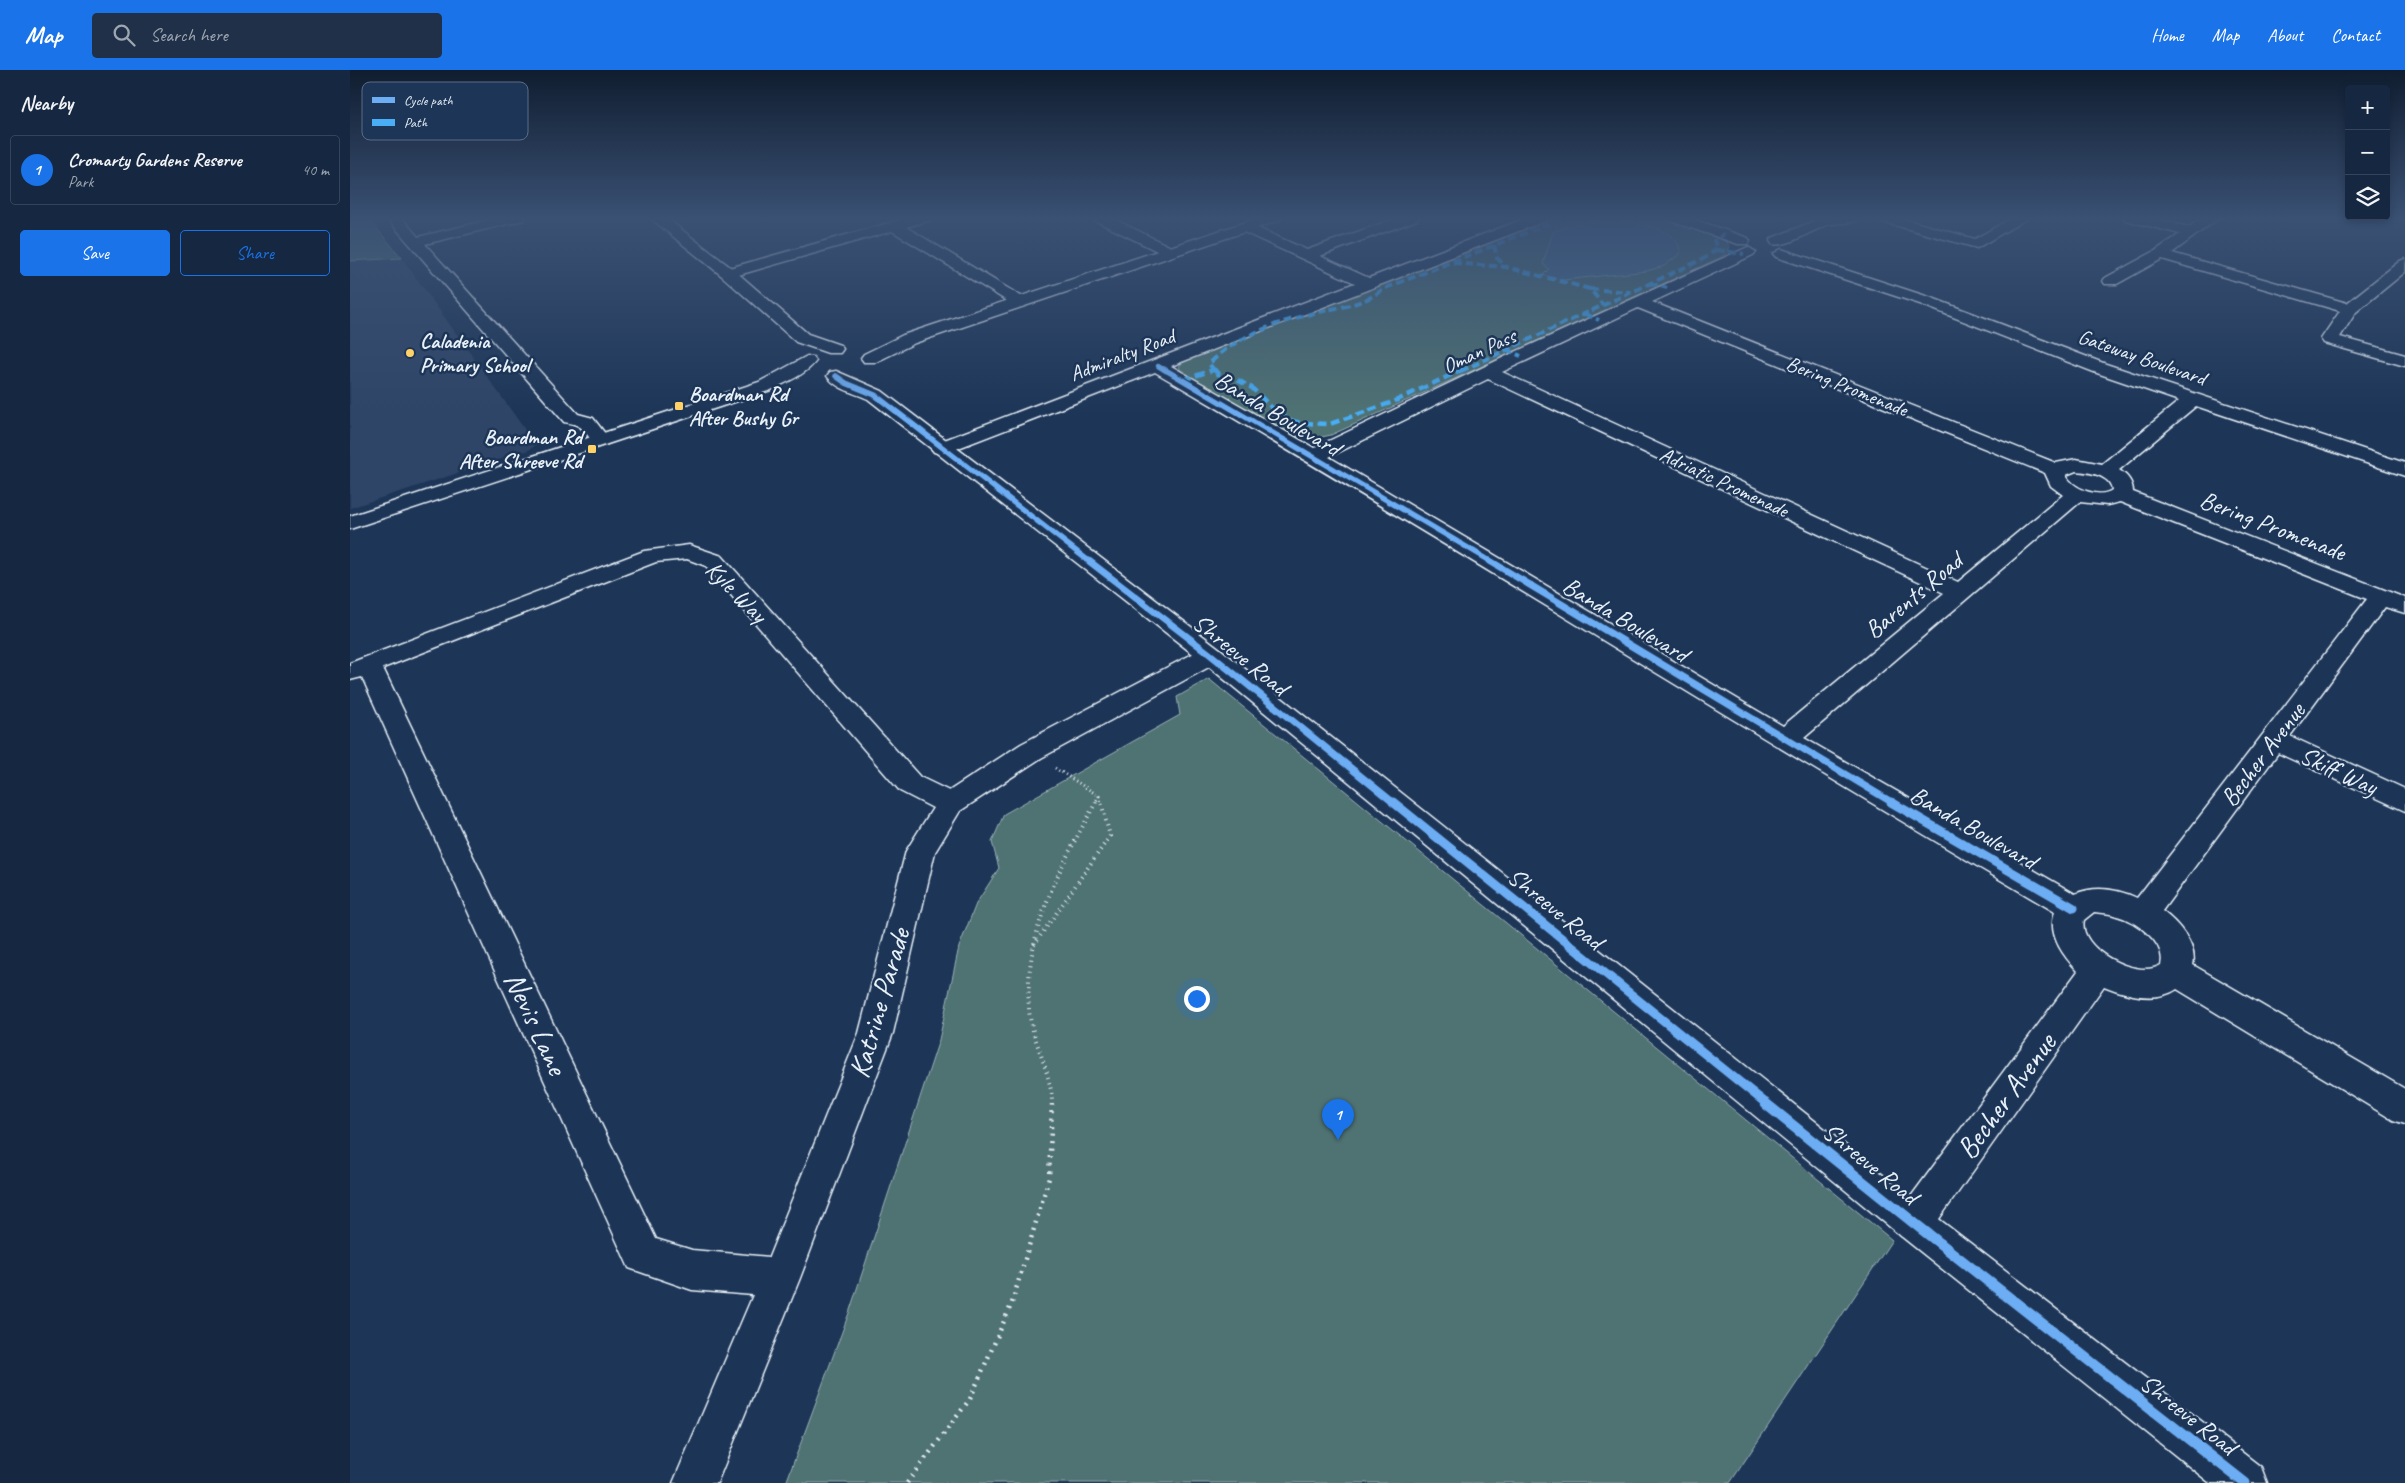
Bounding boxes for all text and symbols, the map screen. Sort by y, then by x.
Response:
search box [92,13,442,58]
text: Map [25,20,62,50]
icon: search [110,21,138,49]
text: Search here [150,23,228,47]
text: Home [2151,24,2184,46]
text: Map [2212,24,2239,46]
text: About [2267,24,2303,46]
text: Contact [2331,24,2380,46]
legend [362,82,528,140]
map controls [2345,85,2390,220]
button: + [2345,85,2390,130]
text: Nearby [20,90,73,116]
text: Cycle path [404,92,453,109]
text: Path [404,114,428,131]
button: − [2345,130,2390,175]
text: Cromarty Gardens Reserve [68,148,242,172]
text: 1 [33,160,41,180]
text: 40 m [302,160,329,180]
text: Park [68,172,93,192]
button: layers [2345,175,2390,220]
button: Save [20,230,170,276]
button: Share [180,230,330,276]
street label: Admiralty Road [1066,322,1182,387]
street label: Oman Pass [1438,322,1521,379]
street label: Gateway Boulevard [2075,323,2213,392]
place label: Caladenia Primary School [420,328,534,378]
marker: Caladenia Primary School [404,347,416,359]
street label: Bering Promenade [1783,350,1913,423]
street label: Banda Boulevard [1209,364,1349,466]
place label: Boardman Rd After Bushy Gr [689,381,800,431]
marker: Boardman Rd After Bushy Gr [673,400,685,412]
place label: Boardman Rd After Shreeve Rd [459,424,586,474]
street label: Adriatic Promenade [1656,441,1794,524]
marker: Boardman Rd After Shreeve Rd [586,443,598,455]
street label: Bering Promenade [2195,484,2352,569]
street label: Barents Road [1858,543,1972,646]
street label: Kyle Way [698,554,776,631]
street label: Banda Boulevard [1557,570,1697,672]
street label: Shreeve Road [1186,607,1298,706]
street label: Becher Avenue [2213,695,2313,813]
street label: Skiff Way [2295,739,2384,803]
street label: Banda Boulevard [1904,779,2046,879]
street label: Shreeve Road [1501,861,1613,960]
street label: Katrine Parade [840,922,919,1082]
street label: Nevis Lane [496,965,577,1083]
your location [1184,986,1210,1012]
street label: Becher Avenue [1948,1024,2066,1166]
pin: 1 [1322,1099,1354,1140]
street label: Shreeve Road [1816,1116,1928,1215]
street label: Shreeve Road [2134,1367,2246,1465]

